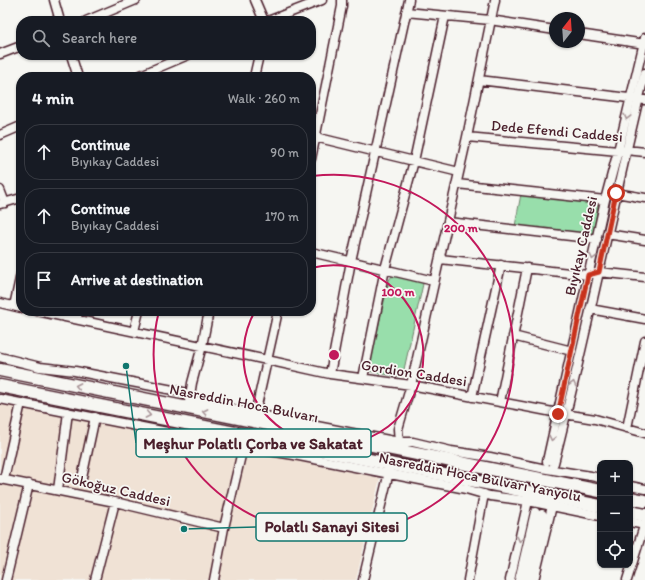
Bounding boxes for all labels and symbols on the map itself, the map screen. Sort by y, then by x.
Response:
north arrow [549,12,585,48]
one-way arrow [623,114,631,120]
street label: Dede Efendi Caddesi [490,116,624,146]
route start [607,184,625,202]
street label: Bıyıkay Caddesi [561,194,601,298]
text: 200 m [444,221,479,235]
one-way arrow [589,254,597,260]
text: 100 m [381,285,415,299]
centre of rings [327,348,341,362]
street label: Gordion Caddesi [360,356,468,390]
street label: Nasreddin Hoca Bulvarı [168,380,320,426]
one-way arrow [569,381,577,387]
one-way arrow [74,382,81,391]
route end [549,405,567,423]
one-way arrow [202,408,208,416]
one-way arrow [145,411,151,419]
callout: Meşhur Polatlı Çorba ve Sakatat [136,429,371,457]
text: Meşhur Polatlı Çorba ve Sakatat [143,434,363,454]
one-way arrow [548,435,556,441]
street label: Nasreddin Hoca Bulvarı Yanyolu [377,449,583,506]
street label: Gökoğuz Caddesi [60,468,172,510]
callout: Polatlı Sanayi Sitesi [256,513,407,541]
text: Polatlı Sanayi Sitesi [265,517,399,537]
one-way arrow [516,536,524,543]

